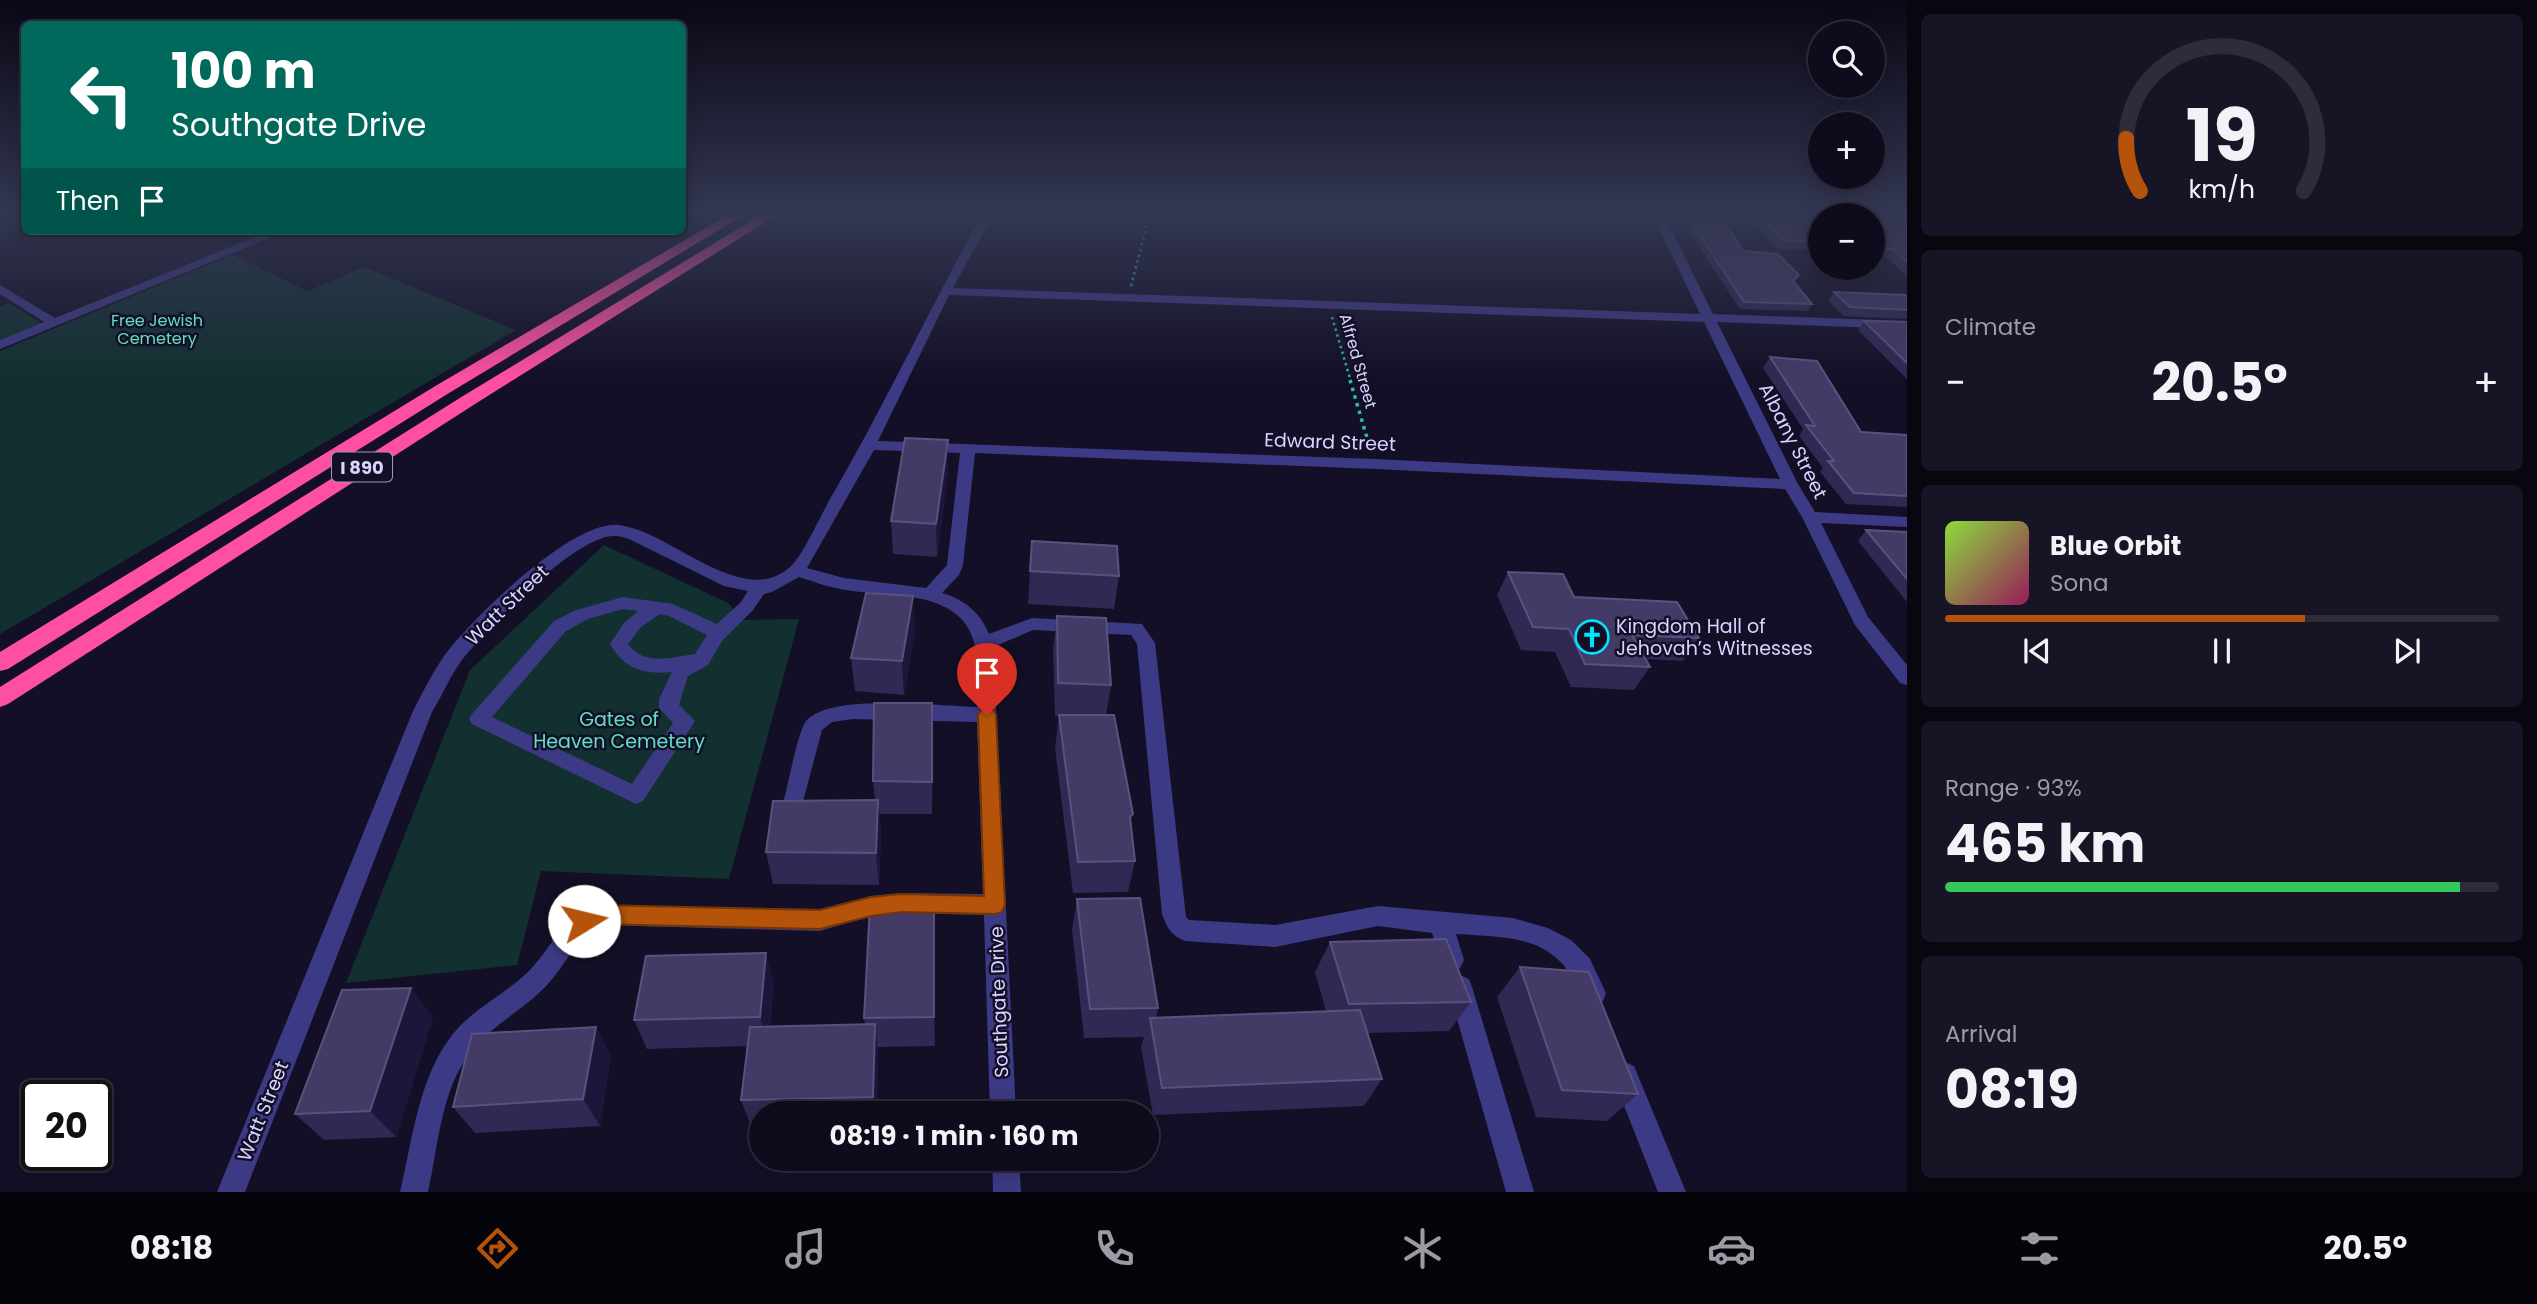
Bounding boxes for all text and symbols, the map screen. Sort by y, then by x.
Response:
map controls [1808,21,1885,280]
button: search [1808,21,1885,98]
text: 100 m [171,37,316,105]
icon: left [56,49,147,140]
text: 19 [2186,85,2258,186]
text: Southgate Drive [171,102,426,147]
button: + [1808,112,1885,189]
text: km/h [2189,172,2255,207]
icon: arrive [133,182,171,220]
text: Then [56,183,119,219]
button: − [1808,203,1885,280]
park label: Free Jewish Cemetery [111,309,203,350]
street label: Alfred Street [1333,311,1383,411]
text: Climate [1945,311,2036,343]
text: 20.5° [2151,346,2288,419]
text: − [1945,356,1966,409]
text: + [2473,356,2499,409]
street label: Albany Street [1752,378,1834,504]
street label: Edward Street [1264,426,1396,458]
road number: I 890 [332,452,392,481]
text: Blue Orbit [2050,528,2181,564]
street label: Watt Street [460,558,555,652]
text: Sona [2050,567,2109,599]
place label: Kingdom Hall of Jehovah’s Witnesses [1616,613,1813,662]
church icon: Kingdom Hall of Jehovah’s Witnesses [1573,618,1611,656]
icon: previous [2018,632,2056,670]
icon: pause [2203,632,2241,670]
icon: next [2388,632,2426,670]
pin [957,643,1017,715]
icon: arrive [968,654,1006,692]
park label: Gates of Heaven Cemetery [533,706,705,755]
text: Range · 93% [1945,772,2082,804]
text: 465 km [1945,807,2145,880]
position arrow [547,884,621,958]
street label: Southgate Drive [983,926,1015,1078]
text: Arrival [1945,1018,2017,1050]
text: 08:19 [1945,1053,2079,1126]
street label: Watt Street [231,1057,295,1165]
speed limit sign: 20 [21,1080,112,1171]
text: 08:19 · 1 min · 160 m [830,1118,1078,1154]
icon: directions [473,1224,522,1273]
icon: music [781,1224,830,1273]
icon: phone [1090,1224,1139,1273]
icon: climate [1398,1224,1447,1273]
icon: car [1707,1224,1756,1273]
icon: filters [2015,1224,2064,1273]
text: 08:18 [130,1225,213,1270]
text: 20.5° [2323,1225,2407,1270]

